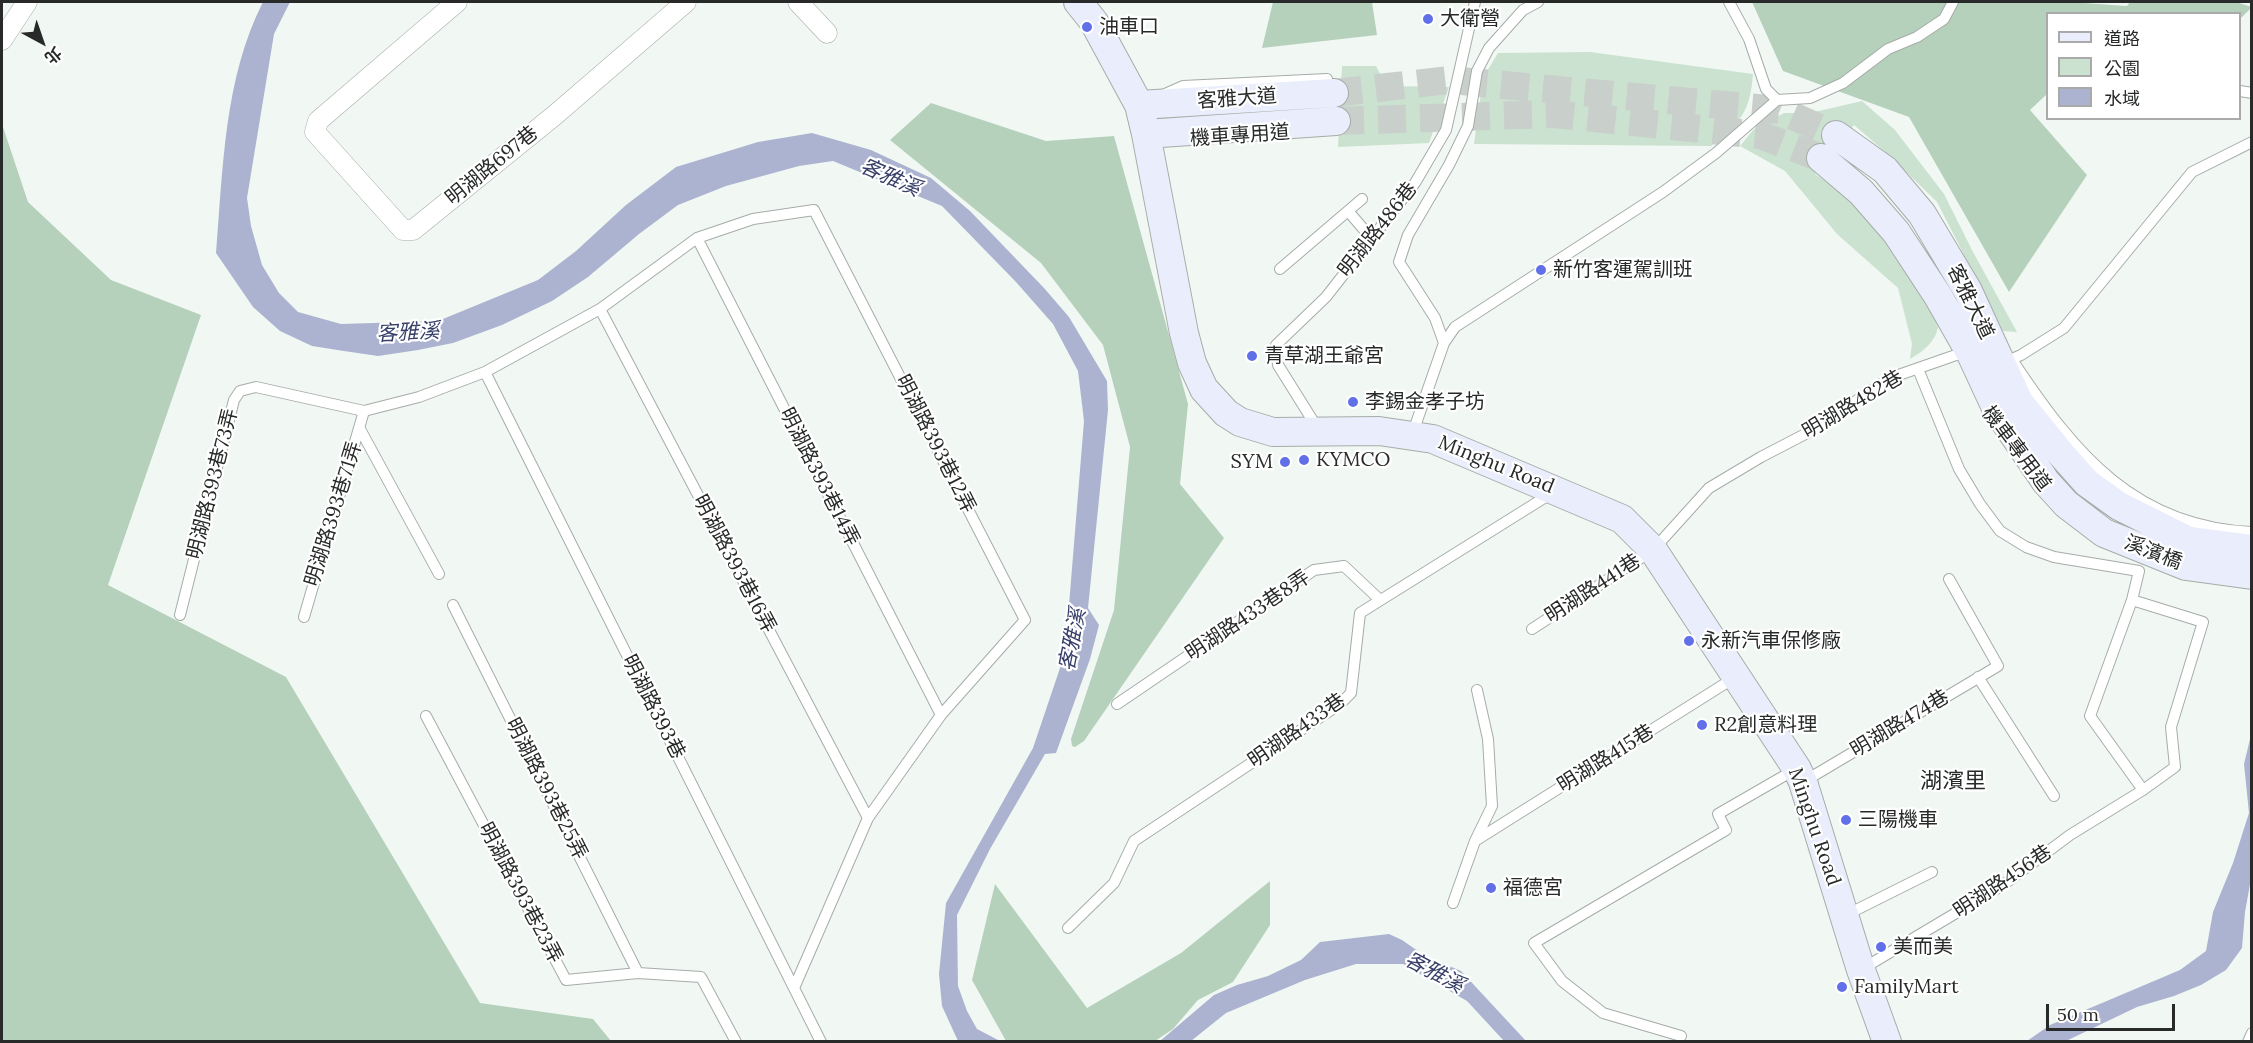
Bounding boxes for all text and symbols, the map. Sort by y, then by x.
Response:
place label: 大衛營 [1440,7,1500,31]
north arrow [12,12,72,72]
marker: 大衛營 [1421,12,1435,26]
legend [2046,12,2241,120]
place label: 油車口 [1099,15,1159,39]
marker: 油車口 [1080,20,1094,34]
text: 道路 [2104,27,2140,50]
text: 北 [41,43,66,69]
text: 公園 [2104,57,2140,80]
street label: 客雅大道 [1196,84,1278,114]
text: 水域 [2104,87,2140,110]
street label: 明湖路697巷 [441,121,543,211]
street label: 機車專用道 [1189,121,1291,151]
water label: 客雅溪 [856,154,924,202]
street label: 明湖路486巷 [1334,178,1422,282]
place label: 新竹客運駕訓班 [1553,258,1693,282]
street label: 客雅大道 [1942,261,1998,343]
marker: 新竹客運駕訓班 [1534,263,1548,277]
water label: 客雅溪 [376,319,440,347]
place label: 青草湖王爺宮 [1264,344,1384,368]
marker: 青草湖王爺宮 [1245,349,1259,363]
street label: 明湖路482巷 [1798,366,1908,444]
street label: 明湖路393巷12弄 [890,371,980,517]
place label: 李錫金孝子坊 [1365,390,1485,414]
marker: 李錫金孝子坊 [1346,395,1360,409]
street label: 機車專用道 [1976,402,2056,496]
street label: 明湖路393巷14弄 [774,404,864,550]
street label: 明湖路393巷73弄 [183,406,243,562]
street label: Minghu Road [1434,431,1558,499]
street label: 明湖路393巷71弄 [301,439,367,589]
place label: KYMCO [1316,448,1390,472]
place label: SYM [1231,450,1273,474]
marker: KYMCO [1297,453,1311,467]
marker: SYM [1278,455,1292,469]
street label: 明湖路393巷16弄 [688,491,780,637]
street label: 溪濱橋 [2121,531,2185,575]
street label: 明湖路441巷 [1541,549,1645,629]
street label: 明湖路433巷8弄 [1181,566,1315,666]
water label: 客雅溪 [1055,607,1091,673]
place label: 永新汽車保修廠 [1701,629,1841,653]
marker: 永新汽車保修廠 [1682,634,1696,648]
street label: 明湖路393巷 [616,651,690,763]
street label: 明湖路474巷 [1846,685,1954,763]
street label: 明湖路433巷 [1244,689,1350,773]
place label: R2創意料理 [1714,713,1817,737]
street label: 明湖路393巷25弄 [500,714,592,864]
marker: R2創意料理 [1695,718,1709,732]
street label: 明湖路415巷 [1553,720,1659,798]
street label: Minghu Road [1783,765,1845,889]
district label: 湖濱里 [1920,769,1986,795]
place label: 三陽機車 [1858,808,1938,832]
marker: 三陽機車 [1839,813,1853,827]
street label: 明湖路393巷23弄 [473,819,567,967]
street label: 明湖路456巷 [1949,840,2057,924]
place label: 福德宮 [1503,876,1563,900]
marker: 福德宮 [1484,881,1498,895]
place label: 美而美 [1893,935,1953,959]
marker: 美而美 [1874,940,1888,954]
water label: 客雅溪 [1400,947,1468,999]
place label: FamilyMart [1854,975,1959,999]
marker: FamilyMart [1835,980,1849,994]
scale bar [2049,992,2178,1030]
text: 50 m [2057,1003,2099,1026]

